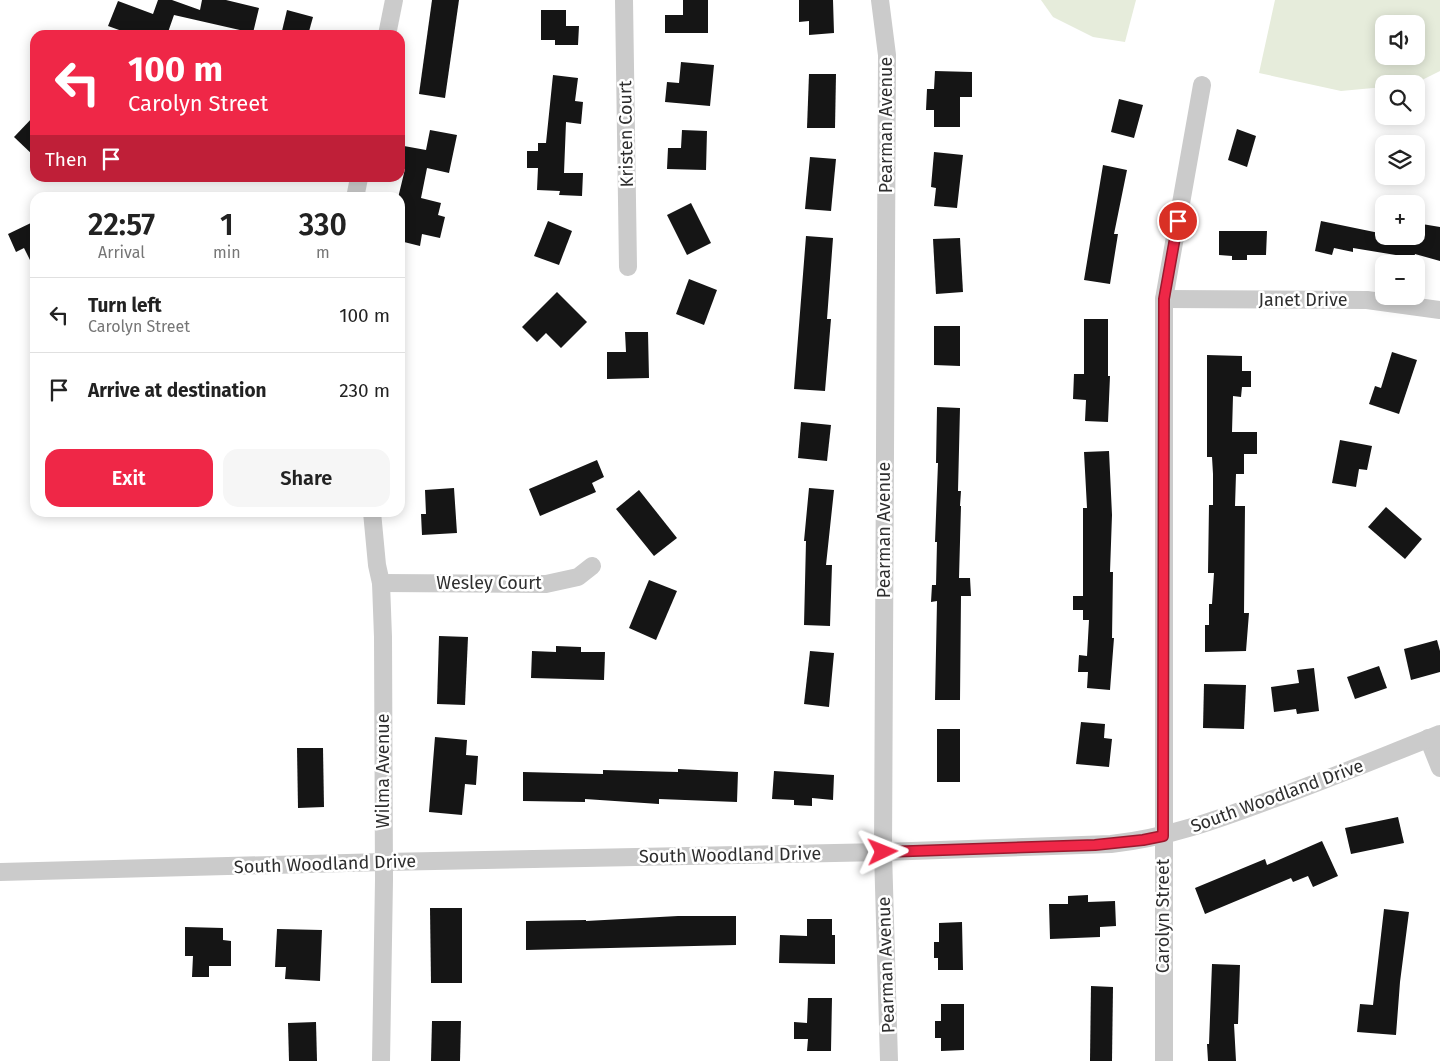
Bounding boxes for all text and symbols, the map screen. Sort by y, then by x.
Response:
map controls [1375,15,1425,305]
button: sound [1375,15,1425,65]
text: 100 m [128,48,223,90]
icon: left [45,50,110,115]
street label: Pearman Avenue [875,57,897,193]
button: search [1375,75,1425,125]
street label: Kristen Court [614,80,638,187]
text: Carolyn Street [128,90,268,117]
button: layers [1375,135,1425,185]
icon: arrive [97,145,125,173]
text: Then [45,148,87,171]
button: + [1375,195,1425,245]
pin [1157,200,1199,242]
text: 22:57 [88,207,155,243]
text: 1 [220,207,234,243]
text: 330 [299,207,347,243]
icon: arrive [1164,207,1192,235]
text: Arrival [98,243,145,262]
text: min [213,243,241,262]
text: m [316,243,330,262]
button: − [1375,255,1425,305]
street label: Janet Drive [1258,289,1348,311]
text: Turn left [88,294,162,317]
icon: left [45,301,73,329]
text: 100 m [339,304,390,327]
text: Carolyn Street [88,317,190,336]
icon: arrive [45,376,73,404]
text: Arrive at destination [88,379,267,402]
text: 230 m [339,379,390,402]
button: Exit [45,449,213,507]
button: Share [223,449,390,507]
street label: Pearman Avenue [873,462,895,598]
street label: Wesley Court [436,572,542,594]
street label: Wilma Avenue [372,714,394,828]
street label: South Woodland Drive [1188,754,1366,838]
position arrow [856,825,908,877]
street label: South Woodland Drive [639,842,821,868]
street label: South Woodland Drive [233,850,417,878]
street label: Carolyn Street [1152,858,1174,973]
street label: Pearman Avenue [873,896,899,1034]

